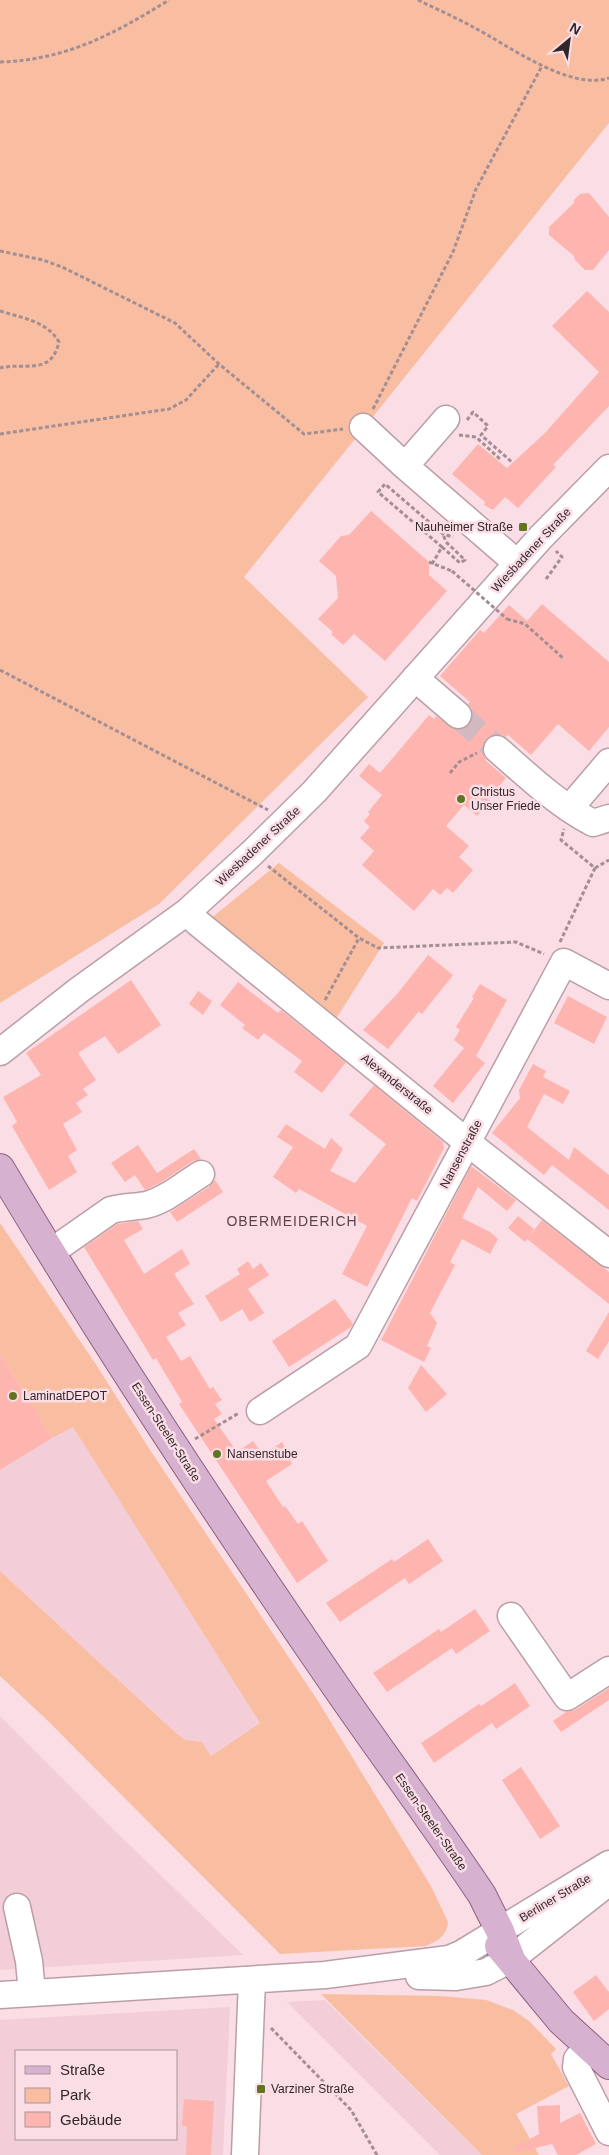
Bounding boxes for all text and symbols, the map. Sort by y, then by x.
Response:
north arrow [544,15,594,65]
text: N [567,19,584,38]
street label: Wiesbadener Straße [488,505,574,595]
place label: Nauheimer Straße [415,520,513,534]
marker: Nauheimer Straße [517,521,529,533]
place label: Christus Unser Friede [471,785,541,813]
marker: Christus Unser Friede [455,793,467,805]
street label: Wiesbadener Straße [213,803,303,889]
street label: Alexanderstraße [358,1051,436,1117]
street label: Nansenstraße [437,1117,485,1191]
district label: OBERMEIDERICH [226,1213,358,1229]
street label: Essen-Steeler-Straße [129,1380,203,1484]
place label: LaminatDEPOT [23,1389,108,1403]
marker: LaminatDEPOT [7,1390,19,1402]
place label: Nansenstube [227,1447,298,1461]
marker: Nansenstube [211,1448,223,1460]
street label: Essen-Steeler-Straße [392,1771,470,1874]
street label: Berliner Straße [517,1871,593,1925]
legend [15,2050,178,2140]
text: Straße [60,2061,105,2078]
place label: Varziner Straße [271,2082,354,2096]
marker: Varziner Straße [255,2083,267,2095]
text: Park [60,2086,91,2103]
text: Gebäude [60,2111,122,2128]

